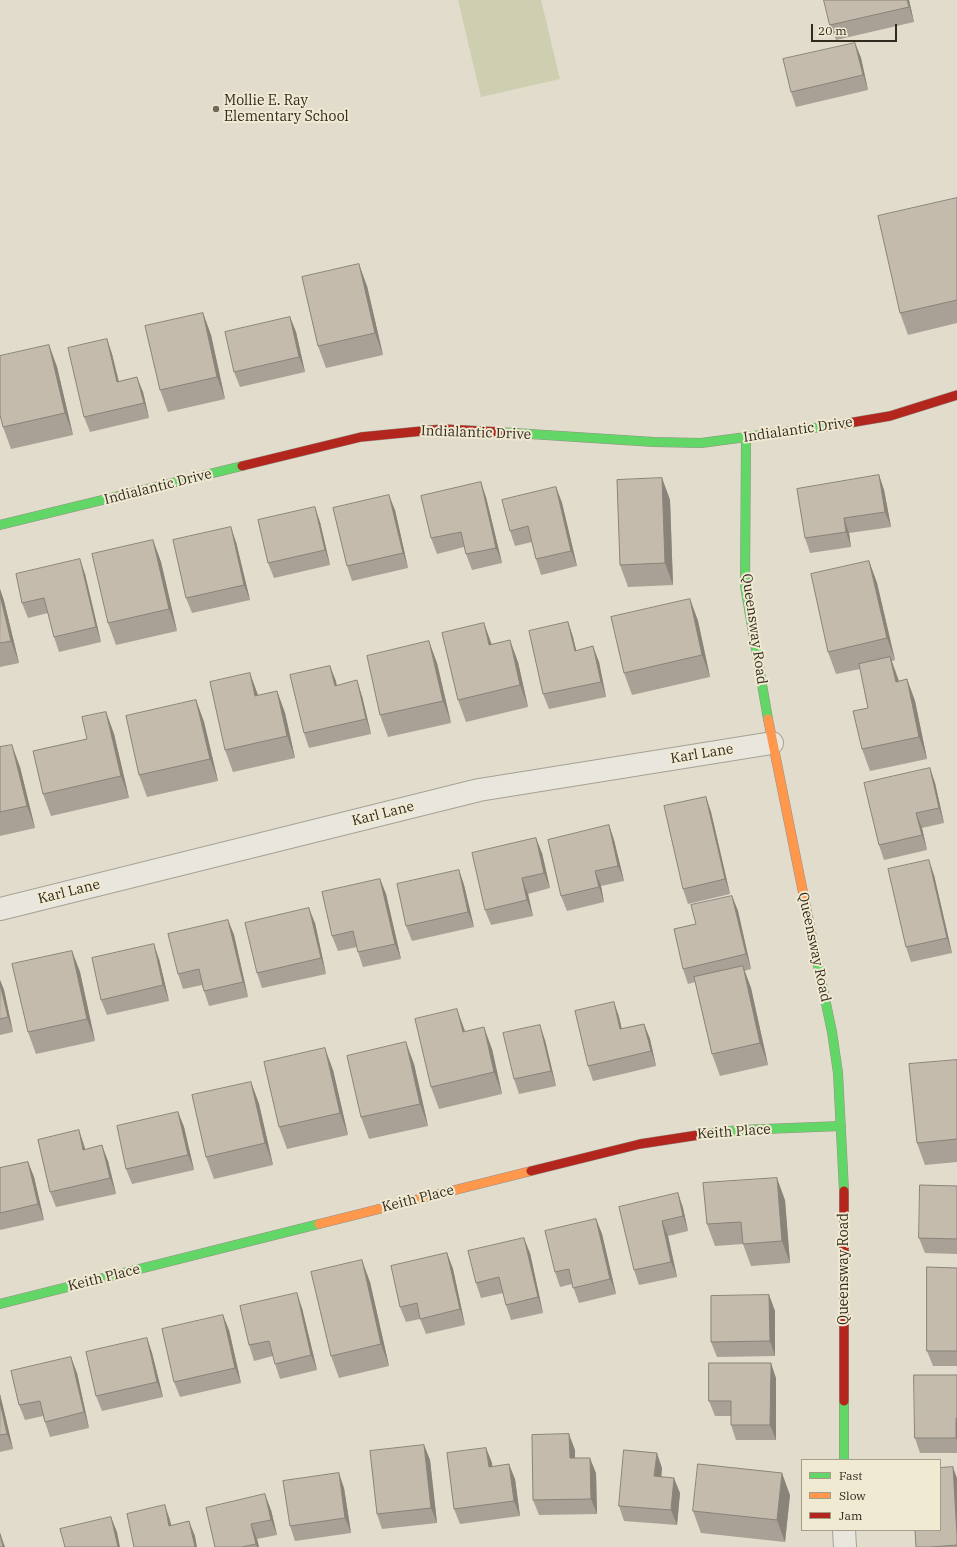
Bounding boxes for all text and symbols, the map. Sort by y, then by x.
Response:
scale bar [813,16,899,42]
text: 20 m [818,23,847,38]
place label: Mollie E. Ray Elementary School [224,93,349,126]
marker: Mollie E. Ray Elementary School [211,104,221,114]
street label: Indialantic Drive [742,414,854,446]
street label: Indialantic Drive [421,423,531,443]
street label: Indialantic Drive [102,466,214,508]
street label: Queensway Road [738,572,770,686]
street label: Karl Lane [669,741,735,767]
street label: Karl Lane [350,798,416,830]
street label: Karl Lane [36,876,102,908]
street label: Queensway Road [794,891,834,1003]
street label: Keith Place [697,1121,771,1143]
street label: Keith Place [380,1182,456,1216]
street label: Queensway Road [836,1213,852,1325]
street label: Keith Place [66,1261,142,1295]
legend [801,1459,941,1531]
text: Fast [839,1468,863,1483]
text: Slow [839,1488,866,1503]
text: Jam [839,1508,862,1523]

